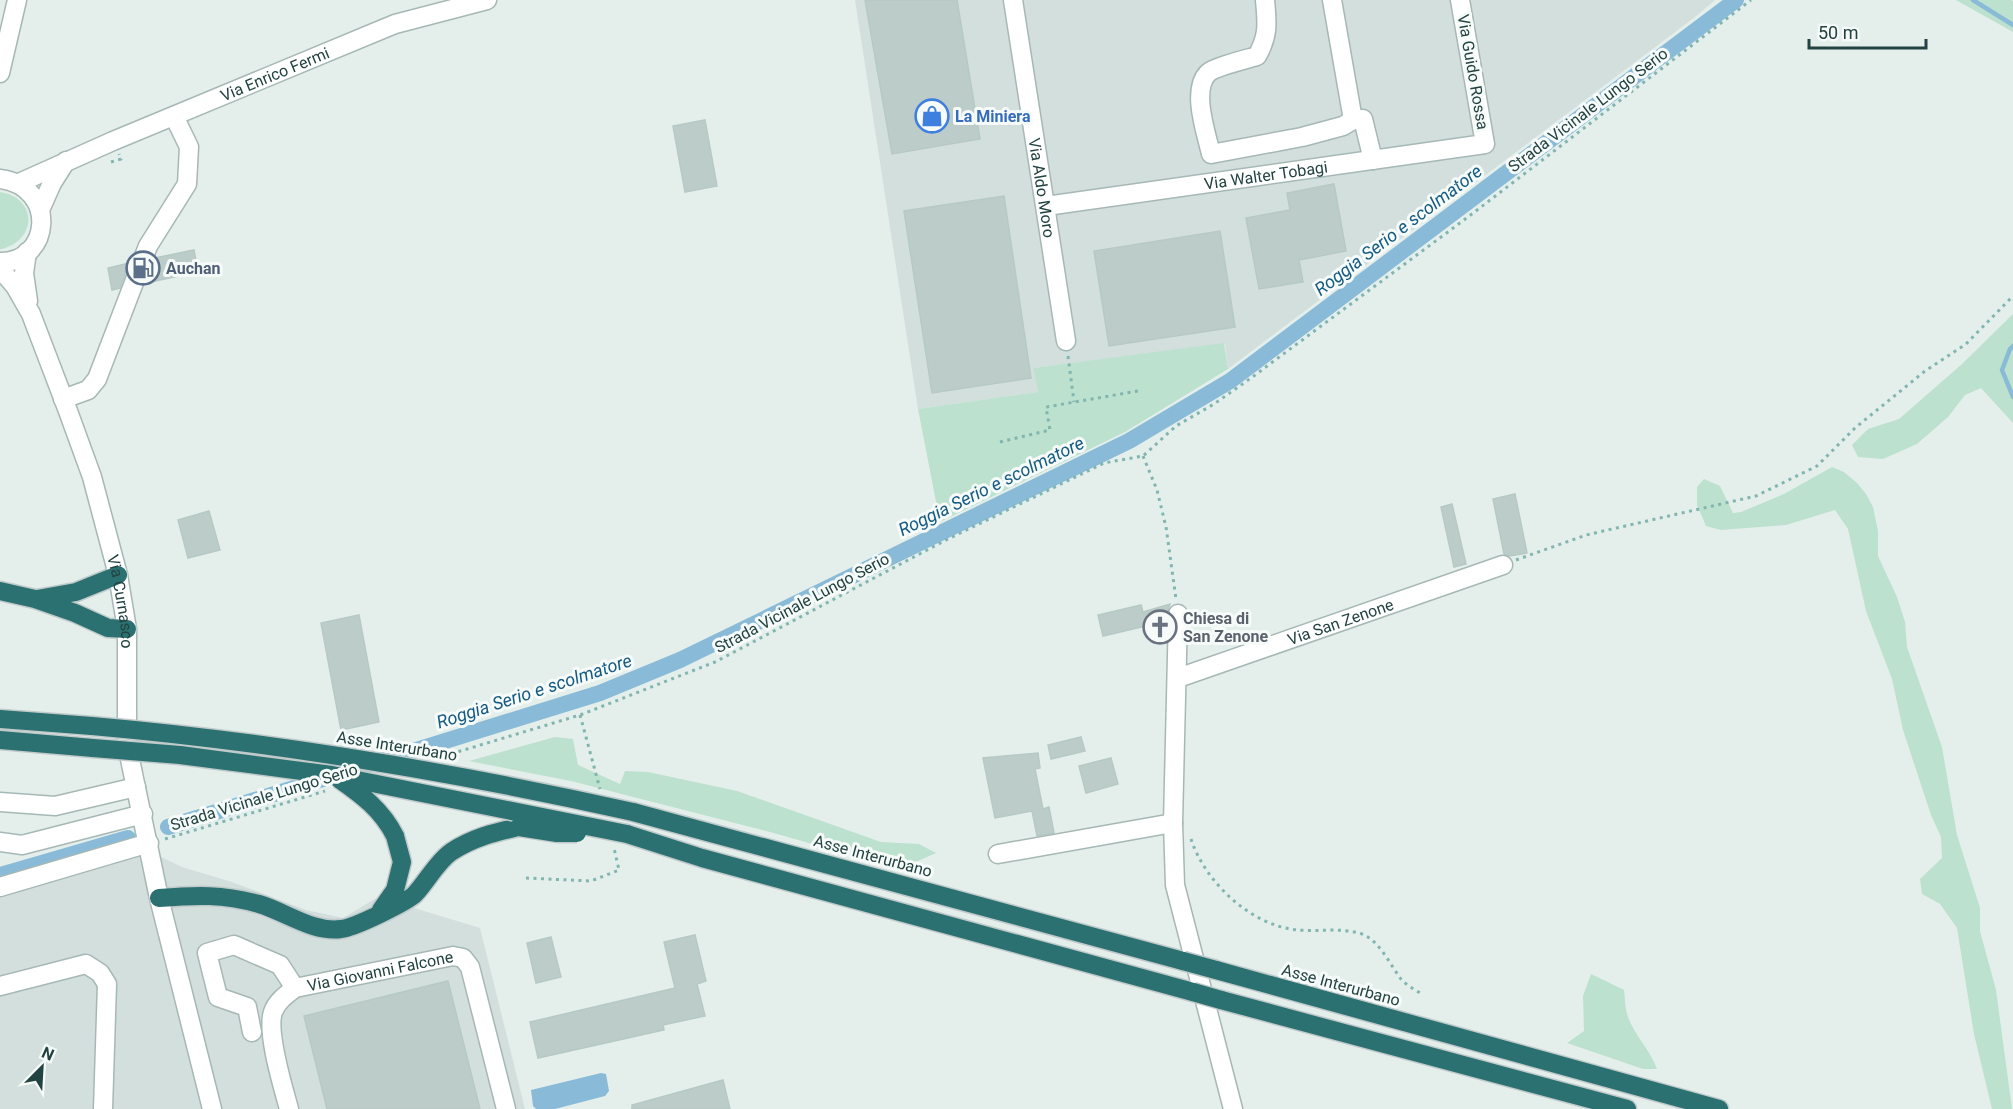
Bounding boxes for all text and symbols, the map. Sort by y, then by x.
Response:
scale bar [1809,12,1926,50]
street label: Via Guido Rossa [1454,13,1492,131]
text: 50 m [1818,22,1858,43]
street label: Via Enrico Fermi [217,43,332,105]
street label: Strada Vicinale Lungo Serio [1504,44,1672,176]
shop icon: La Miniera [914,98,950,134]
place label: La Miniera [955,107,1031,126]
street label: Via Aldo Moro [1025,137,1059,239]
street label: Via Walter Tobagi [1203,157,1329,193]
water label: Roggia Serio e scolmatore [1310,160,1486,300]
fuel station icon: Auchan [125,250,161,286]
place label: Auchan [166,259,220,278]
water label: Roggia Serio e scolmatore [895,432,1087,540]
street label: Strada Vicinale Lungo Serio [711,549,893,657]
street label: Via Curnasco [104,553,137,648]
street label: Via San Zenone [1285,594,1396,649]
church icon: Chiesa di San Zenone [1142,609,1178,645]
place label: Chiesa di San Zenone [1183,609,1269,646]
water label: Roggia Serio e scolmatore [434,649,634,733]
street label: Asse Interurbano [335,727,459,765]
street label: Strada Vicinale Lungo Serio [168,759,360,835]
street label: Asse Interurbano [812,831,934,881]
street label: Via Giovanni Falcone [305,947,455,995]
street label: Asse Interurbano [1280,960,1402,1010]
north arrow [12,1037,72,1097]
text: N [39,1043,57,1065]

